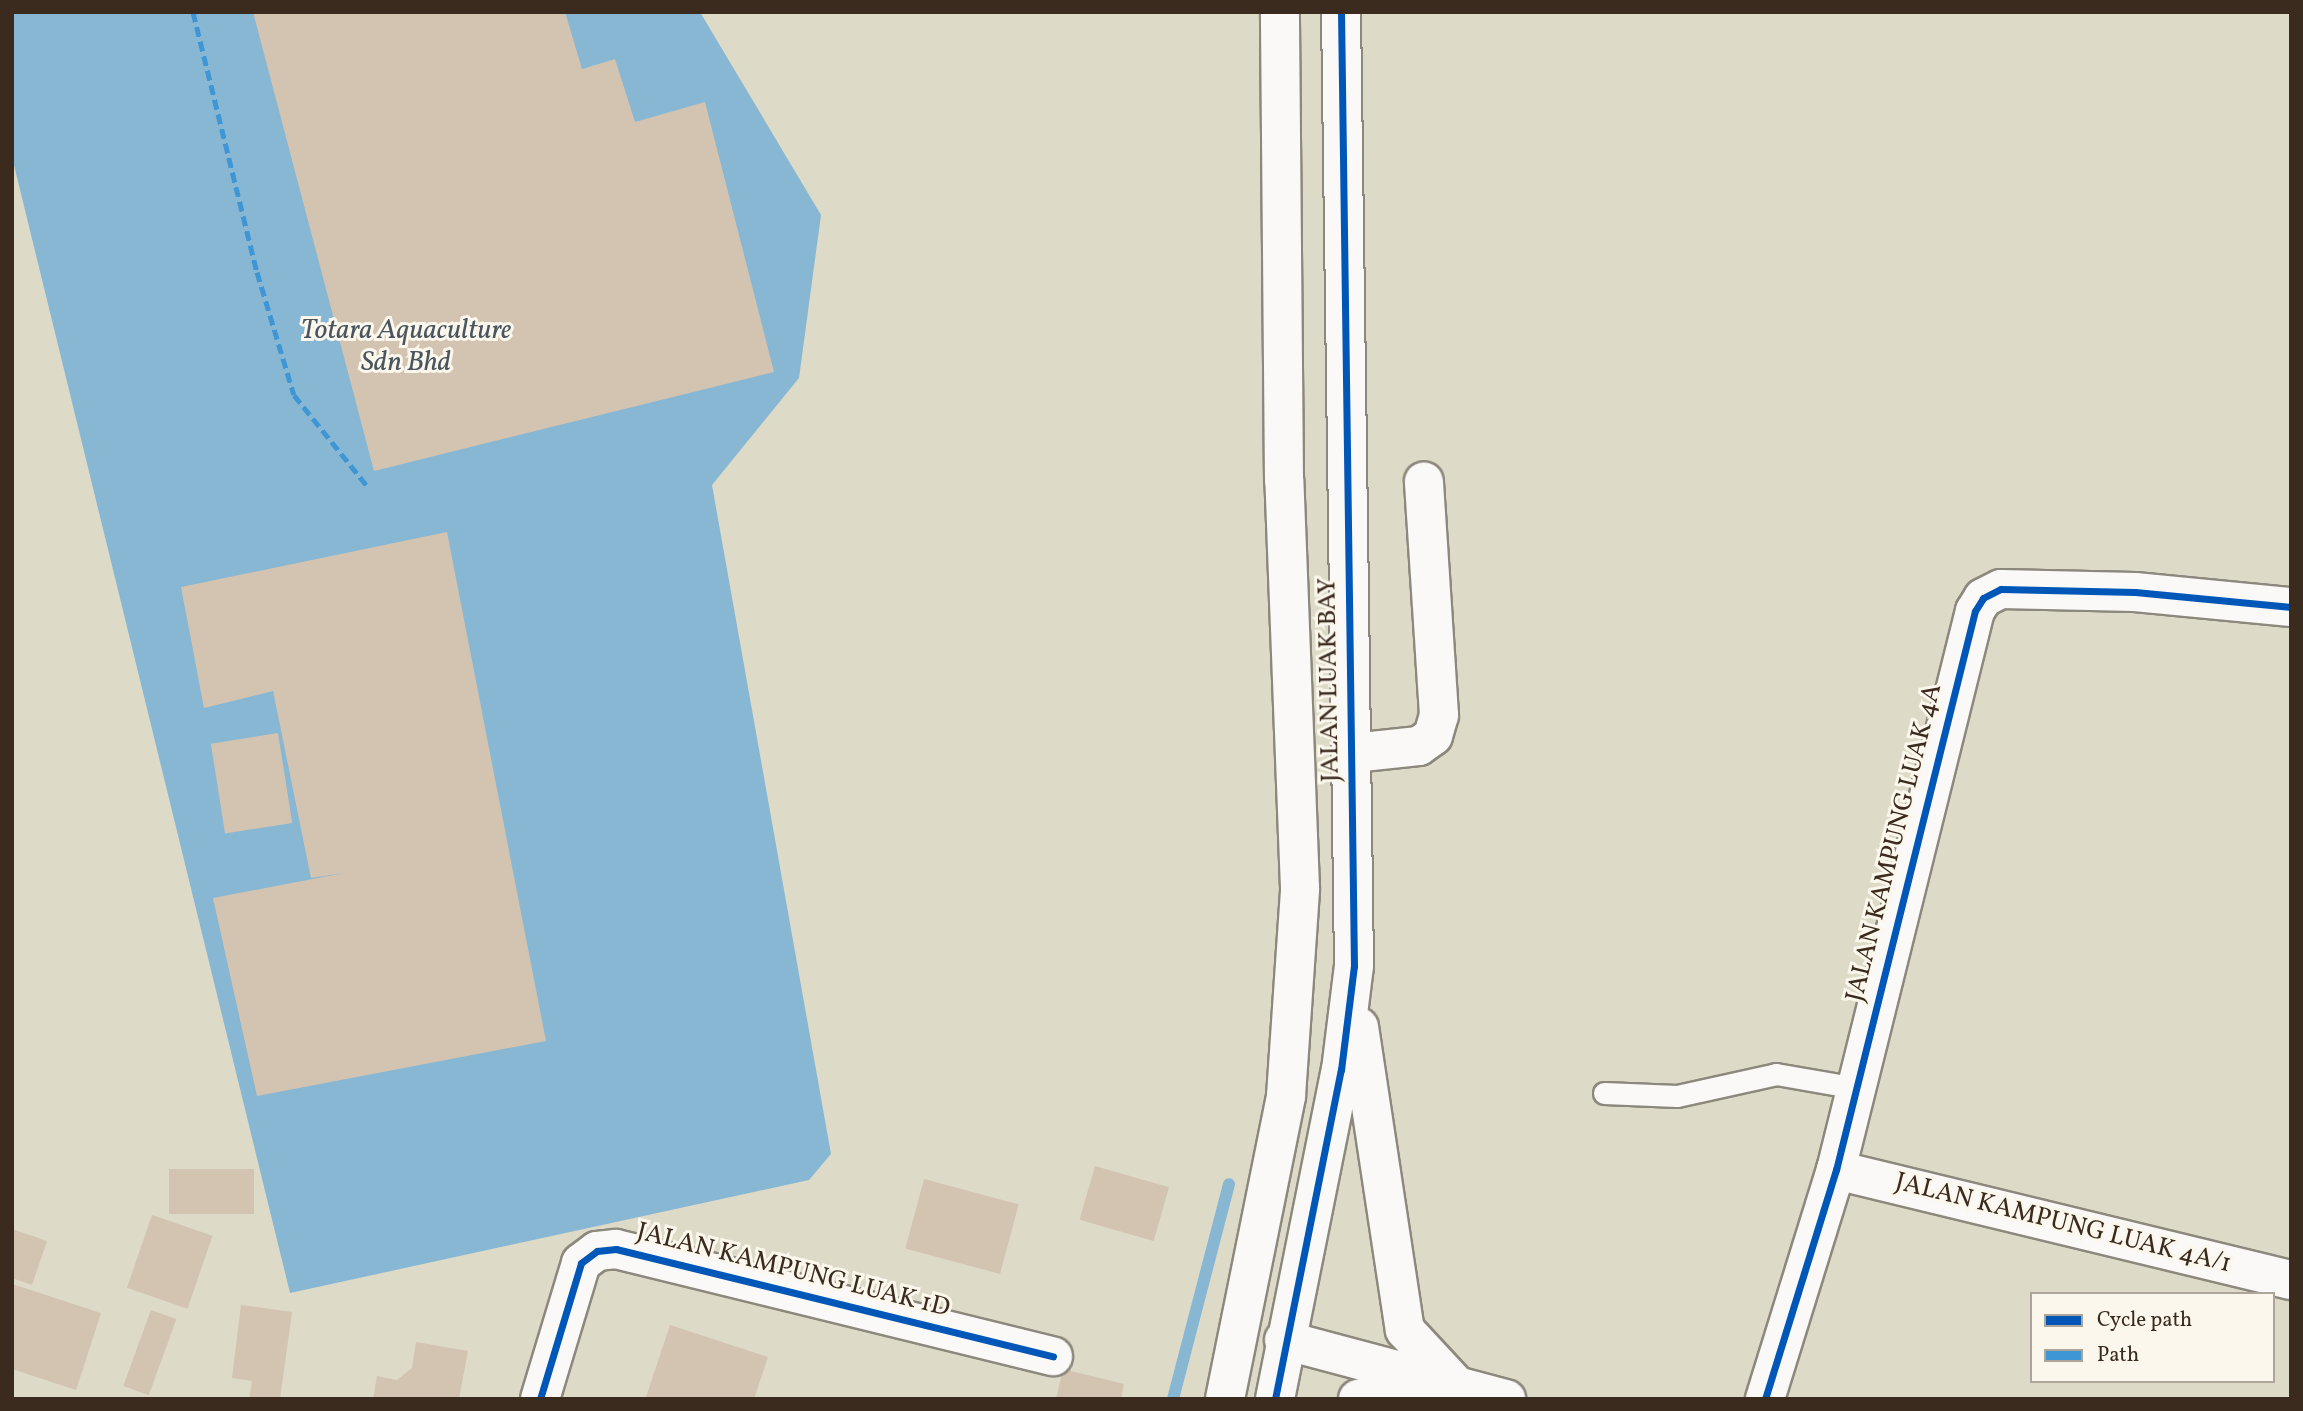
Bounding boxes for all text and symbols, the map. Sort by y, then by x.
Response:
water label: Totara Aquaculture Sdn Bhd [301,314,511,380]
street label: JALAN LUAK BAY [1313,578,1347,782]
street label: JALAN KAMPUNG LUAK 4A [1840,681,1950,1005]
street label: JALAN KAMPUNG LUAK 4A/1 [1892,1167,2234,1281]
street label: JALAN KAMPUNG LUAK 1D [633,1217,953,1325]
legend [2030,1292,2275,1383]
text: Cycle path [2097,1306,2192,1335]
text: Path [2097,1341,2139,1370]

